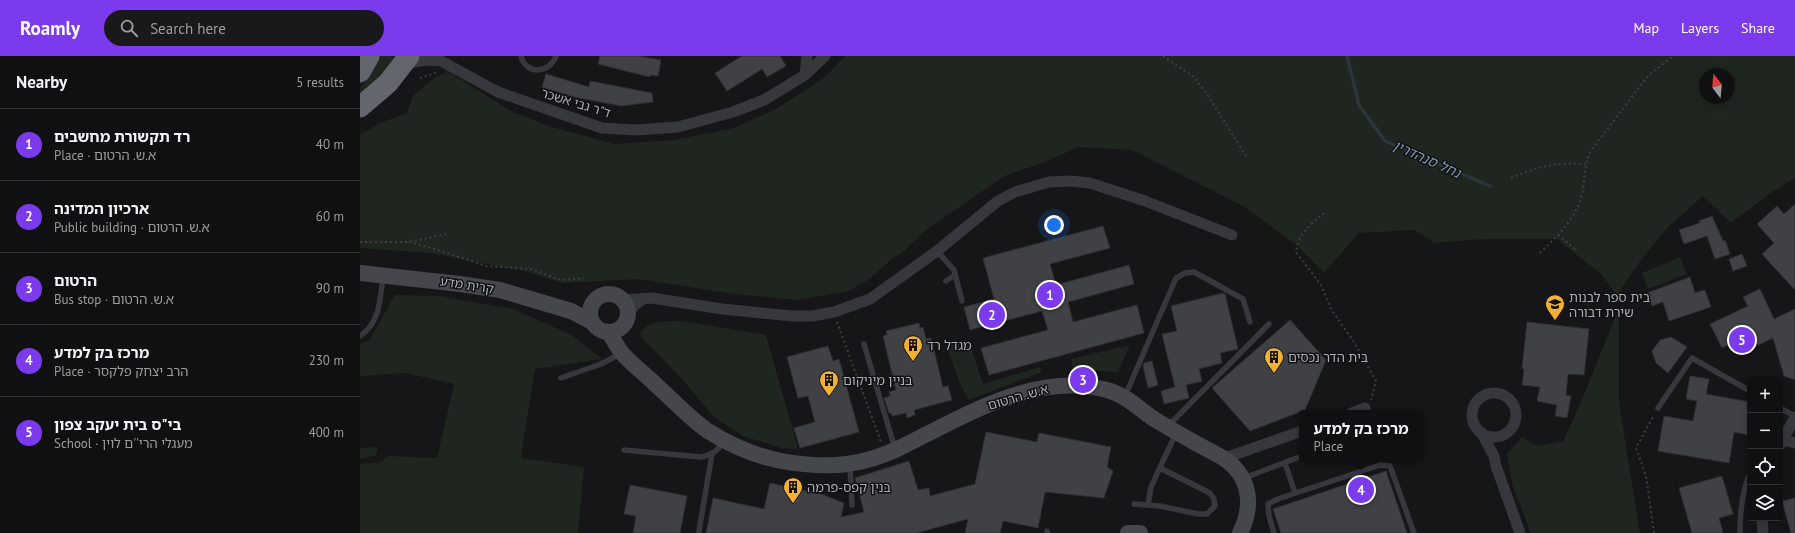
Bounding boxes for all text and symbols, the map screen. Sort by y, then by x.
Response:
search box [104,10,384,46]
text: Roamly [20,16,80,40]
icon: search [118,17,140,39]
text: Search here [150,19,226,38]
text: Map [1633,19,1659,37]
text: Layers [1681,19,1719,37]
text: Share [1741,19,1775,37]
north arrow [1699,68,1735,104]
text: Nearby [16,71,67,93]
text: 5 results [296,74,344,91]
street label: ד"ר גבי אשכר [539,84,613,122]
text: רד תקשורת מחשבים [54,127,190,146]
text: 1 [25,136,33,153]
text: 40 m [316,136,344,153]
water label: נחל סנהדרין [1391,136,1465,183]
text: Place · א.ש. הרטום [54,147,156,164]
text: ארכיון המדינה [54,199,149,218]
text: 2 [25,208,33,225]
text: 60 m [316,208,344,225]
your location [1044,215,1064,235]
text: Public building · א.ש. הרטום [54,219,210,236]
text: הרטום [54,271,97,290]
street label: קרית מדע [439,272,495,298]
text: 3 [25,280,33,297]
text: 90 m [316,280,344,297]
pin: 1 [1037,280,1063,310]
place label: בית ספר לבנות שירת דבורה [1569,289,1650,321]
text: Bus stop · א.ש. הרטום [54,291,174,308]
school or university icon: בית ספר לבנות שירת דבורה [1544,293,1566,321]
pin: 2 [979,300,1005,330]
pin: 5 [1729,325,1755,355]
building icon: מגדל רד [902,334,924,362]
place label: מגדל רד [927,337,972,354]
text: מרכז בק למדע [54,343,149,362]
building icon: בית הדר נכסים [1263,346,1285,374]
place label: בית הדר נכסים [1288,349,1368,366]
text: 4 [25,352,33,369]
text: 230 m [309,352,344,369]
text: Place · הרב יצחק פלקסר [54,363,188,380]
pin: 3 [1070,365,1096,395]
building icon: בניין מיניקום [818,369,840,397]
place label: בניין מיניקום [843,372,912,389]
map controls [1747,377,1783,521]
button: + [1747,377,1783,413]
street label: א.ש. הרטום [986,380,1050,414]
popup [1299,410,1423,462]
button: − [1747,413,1783,449]
text: בי"ס בית יעקב צפון [54,415,181,434]
text: מרכז בק למדע [1313,419,1409,438]
text: 5 [25,424,33,441]
text: 400 m [309,424,344,441]
text: School · מעגלי הרי''ם לוין [54,435,193,452]
text: Place [1313,438,1343,455]
button: locate [1747,449,1783,485]
pin: 4 [1348,475,1374,505]
building icon: בנין קפס-פרמה [782,476,804,504]
place label: בנין קפס-פרמה [807,479,891,496]
button: layers [1747,485,1783,521]

